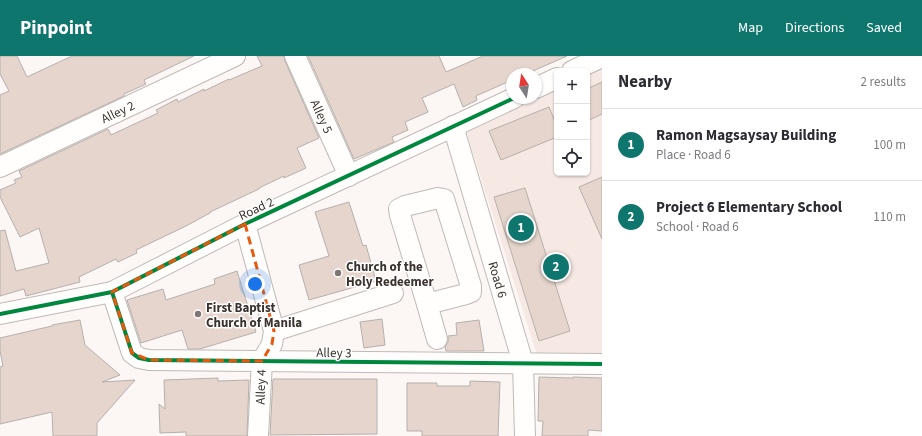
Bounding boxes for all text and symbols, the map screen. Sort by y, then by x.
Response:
text: Pinpoint [20,15,92,42]
text: Map [738,18,763,38]
text: Directions [785,18,844,38]
text: Saved [866,18,902,38]
north arrow [506,68,542,104]
map controls [554,68,590,176]
button: + [554,68,590,104]
text: Nearby [618,70,672,94]
text: 2 results [861,73,906,91]
street label: Alley 2 [98,97,138,128]
street label: Alley 5 [306,97,337,136]
button: − [554,104,590,140]
text: Ramon Magsaysay Building [656,125,836,146]
text: 1 [628,136,634,154]
text: 100 m [873,136,906,154]
button: locate [554,140,590,176]
text: Place · Road 6 [656,146,731,164]
street label: Road 2 [236,193,277,225]
text: Project 6 Elementary School [656,197,842,218]
text: 2 [628,208,634,226]
text: 110 m [873,208,906,226]
pin: 1 [508,213,534,243]
text: School · Road 6 [656,218,739,236]
pin: 2 [543,252,569,282]
place label: Church of the Holy Redeemer [346,258,434,291]
street label: Road 6 [483,259,511,300]
marker: Church of the Holy Redeemer [333,268,343,278]
your location [245,274,265,294]
place label: First Baptist Church of Manila [206,299,302,332]
marker: First Baptist Church of Manila [193,309,203,319]
street label: Alley 3 [316,344,352,362]
street label: Alley 4 [251,369,271,405]

